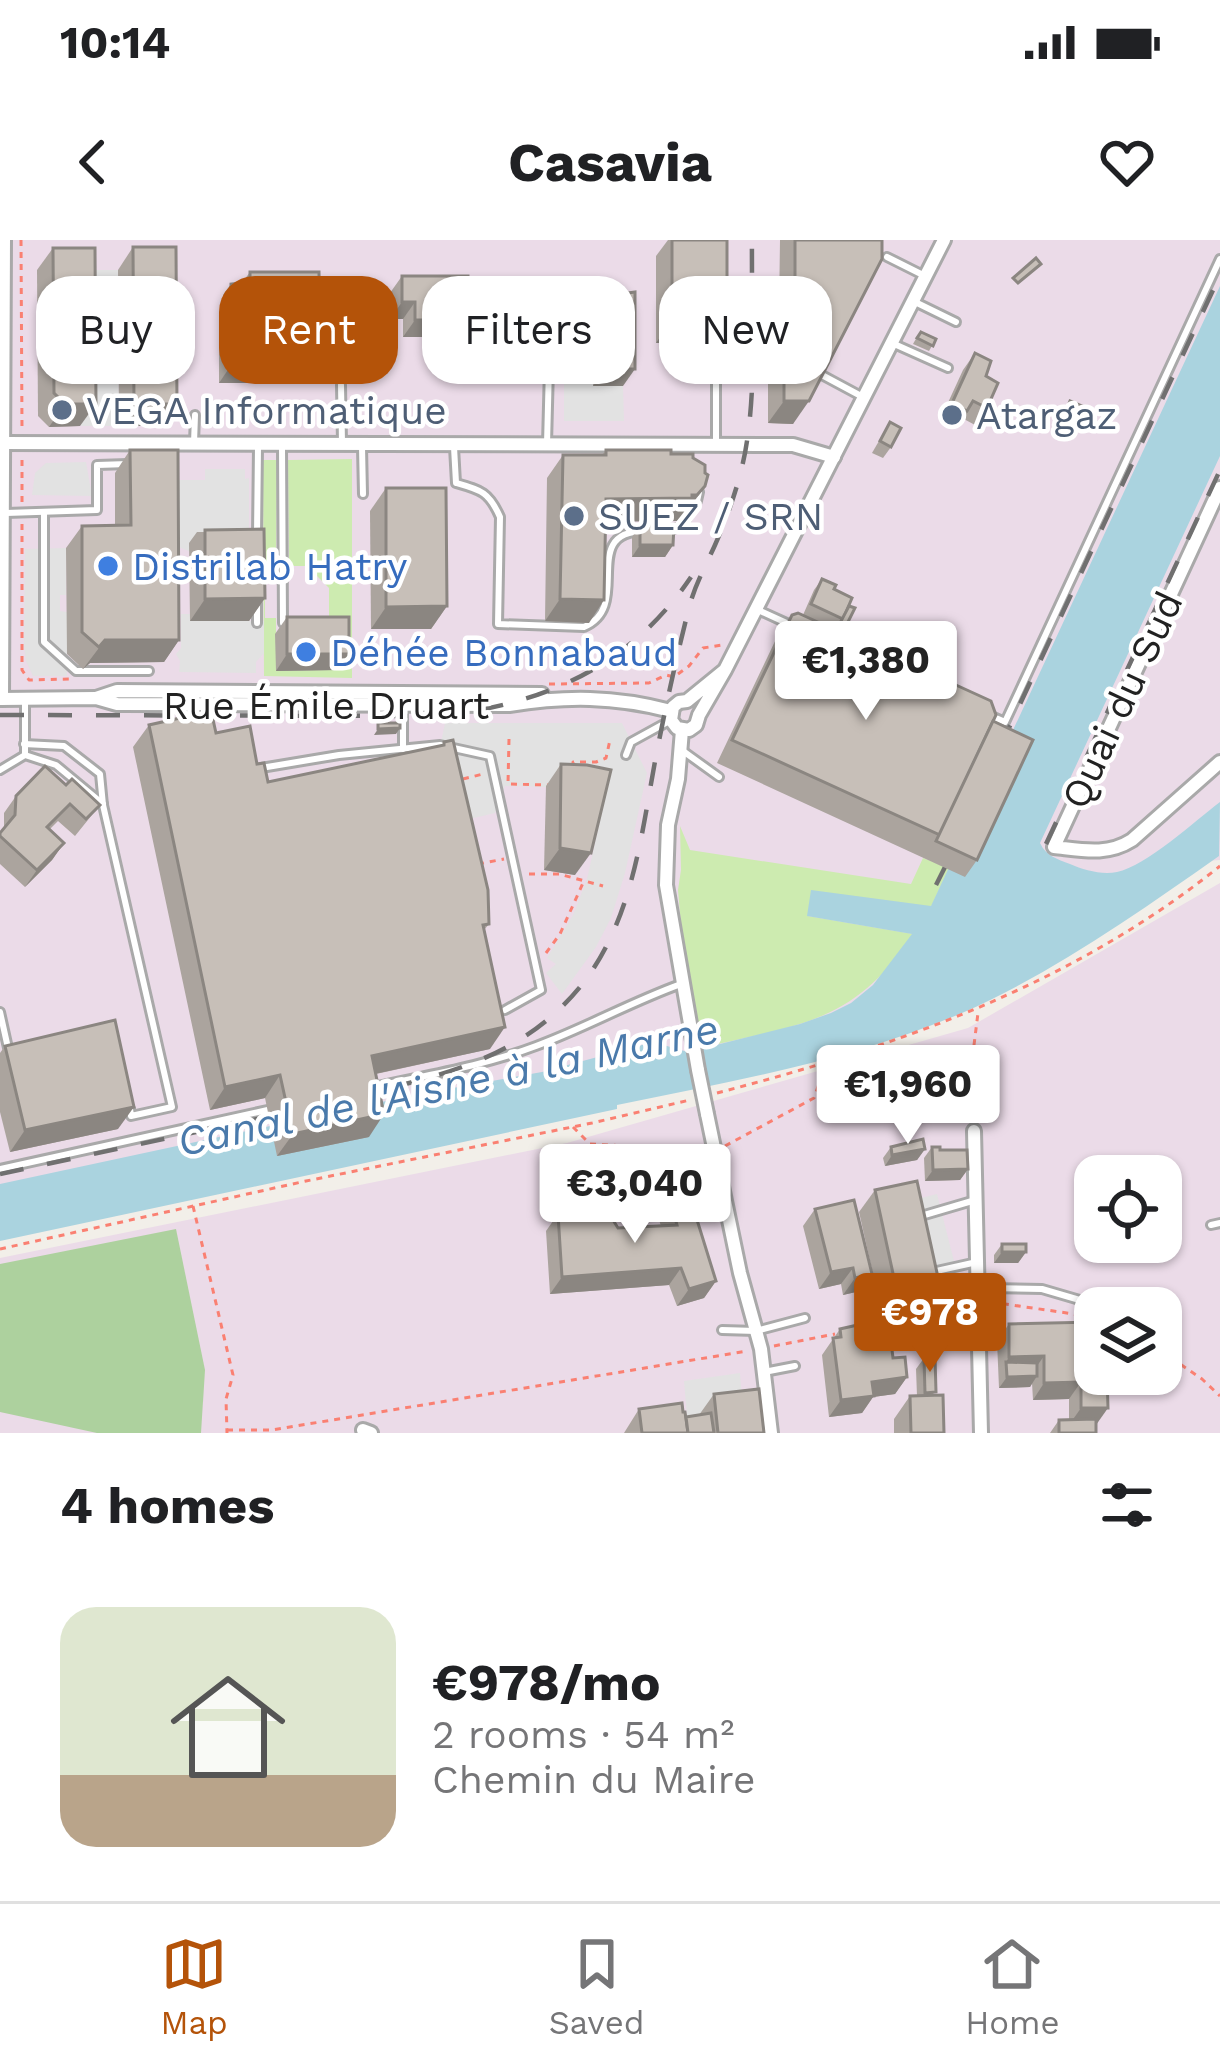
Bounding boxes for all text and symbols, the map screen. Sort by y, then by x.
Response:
text: 10:14 [60,16,170,69]
icon: back [60,129,126,195]
icon: heart [1094,129,1160,195]
text: Casavia [508,131,712,194]
chip: Buy [36,276,195,384]
chip: Rent [219,276,398,384]
chip: Filters [422,276,635,384]
chip: New [659,276,832,384]
place label: VEGA Informatique [86,388,447,433]
place label: Atargaz [976,393,1117,438]
marker: VEGA Informatique [49,397,75,423]
marker: Atargaz [939,402,965,428]
place label: SUEZ / SRN [598,494,823,539]
marker: SUEZ / SRN [561,503,587,529]
place label: Distrilab Hatry [132,544,407,589]
marker: Distrilab Hatry [95,553,121,579]
street label: Quai du Sud [1052,584,1192,816]
pin: €1,380 [768,621,964,723]
place label: Déhée Bonnabaud [330,630,677,675]
text: €1,380 [802,637,930,682]
marker: Déhée Bonnabaud [293,639,319,665]
street label: Rue Émile Druart [163,683,489,728]
water label: Canal de l'Aisne à la Marne [173,1004,723,1166]
pin: €1,960 [810,1045,1006,1147]
text: €1,960 [844,1061,972,1106]
pin: €3,040 [537,1144,733,1246]
map controls [1074,1155,1182,1395]
button: locate [1074,1155,1182,1263]
text: €3,040 [567,1160,703,1205]
pin: €978 [859,1273,1001,1375]
button: layers [1074,1287,1182,1395]
text: €978 [881,1289,979,1334]
icon: filters [1094,1472,1160,1538]
text: 4 homes [60,1476,274,1535]
text: €978/mo [432,1653,661,1712]
icon: home [156,1655,300,1799]
text: 2 rooms · 54 m² [432,1712,734,1757]
text: Chemin du Maire [432,1757,756,1802]
tab: Map [160,1931,228,2042]
tab: Saved [549,1931,644,2042]
tab: Home [965,1931,1060,2042]

